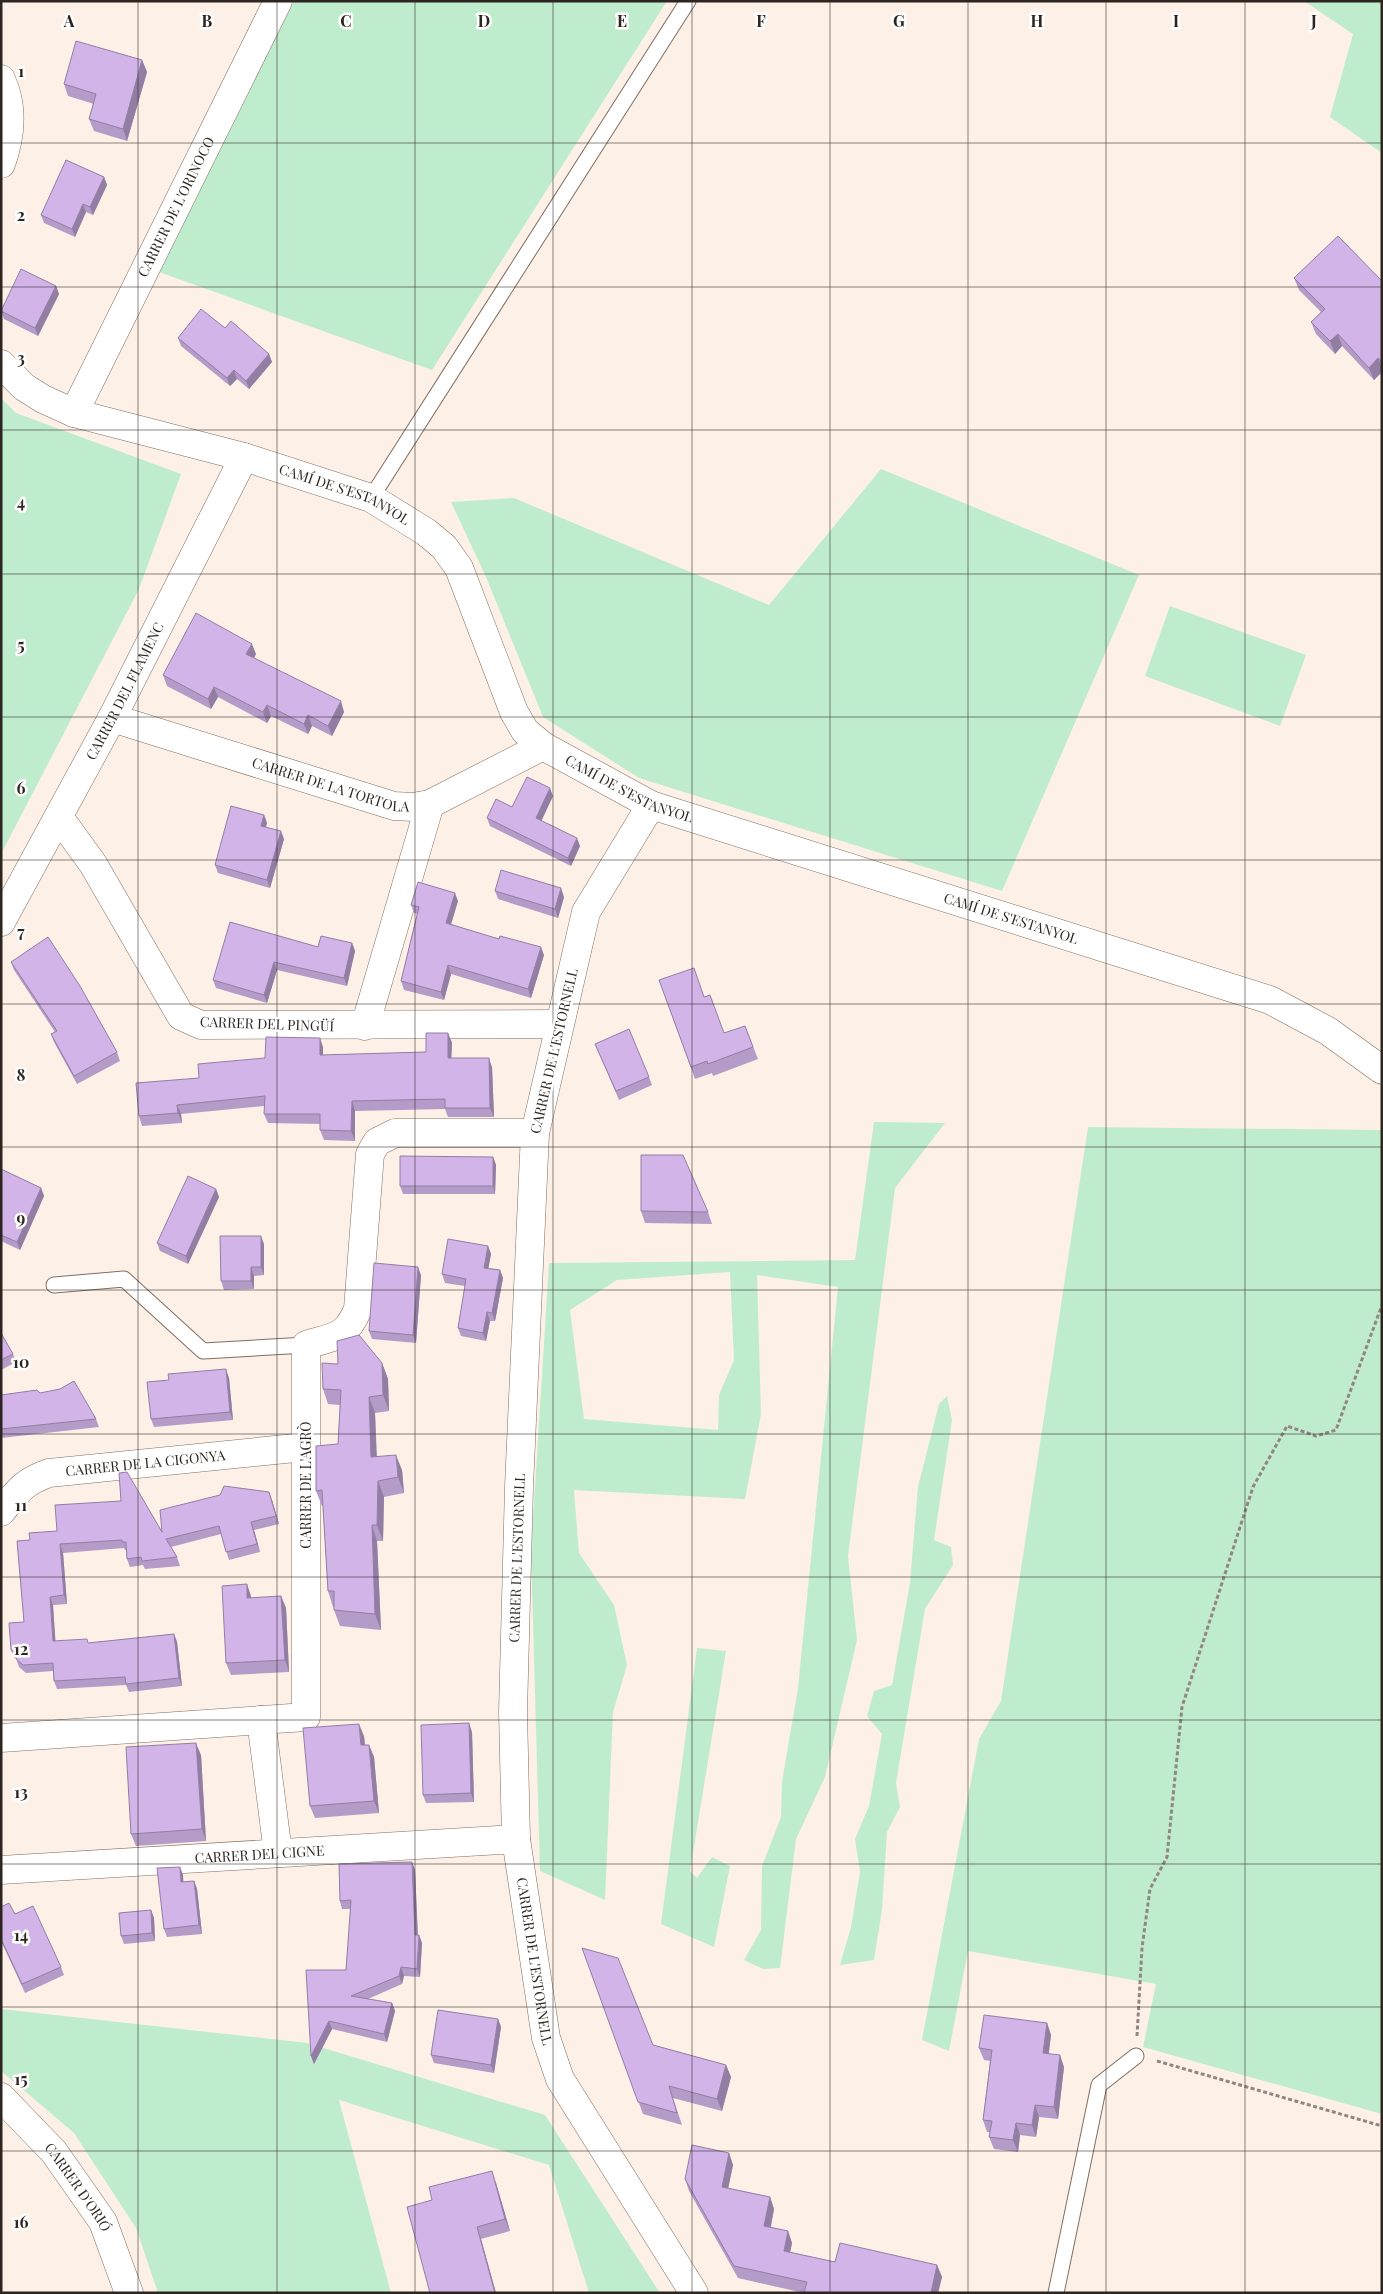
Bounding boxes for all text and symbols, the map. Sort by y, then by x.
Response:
text: A [63,10,75,31]
text: B [202,10,213,31]
text: C [340,10,352,31]
text: D [478,10,490,31]
text: E [617,10,627,31]
text: F [756,10,766,31]
text: G [893,10,905,31]
text: H [1031,10,1044,31]
text: I [1173,10,1179,31]
text: J [1310,10,1317,31]
text: 1 [18,60,24,81]
street label: CARRER DE L'ORINOCO [133,133,218,280]
text: 2 [17,204,25,225]
text: 3 [17,347,25,368]
street label: CAMÍ DE S'ESTANYOL [277,459,414,529]
text: 4 [17,491,25,512]
street label: CARRER DEL FLAMENC [81,619,168,763]
text: 5 [17,634,25,655]
street label: CAMÍ DE S'ESTANYOL [562,750,695,827]
street label: CARRER DE LA TORTOLA [250,752,410,816]
text: 6 [17,777,26,798]
street label: CAMÍ DE S'ESTANYOL [942,888,1081,948]
text: 7 [17,921,25,942]
street label: CARRER DE L'ESTORNELL [525,966,582,1135]
street label: CARRER DEL PINGÜÍ [200,1012,335,1035]
text: 8 [17,1064,26,1085]
text: 9 [17,1207,26,1228]
text: 10 [13,1351,29,1372]
street label: CARRER DE L'AGRÒ [296,1421,315,1549]
street label: CARRER DE LA CIGONYA [65,1445,226,1480]
street label: CARRER DE L'ESTORNELL [504,1473,529,1643]
text: 11 [15,1494,27,1515]
text: 12 [14,1638,28,1659]
text: 13 [14,1781,28,1802]
street label: CARRER DEL CIGNE [194,1841,325,1867]
street label: CARRER DE L'ESTORNELL [513,1876,558,2047]
text: 14 [14,1924,28,1945]
text: 15 [14,2068,28,2089]
street label: CARRER D'ORIÓ [41,2138,116,2234]
text: 16 [13,2211,29,2232]

